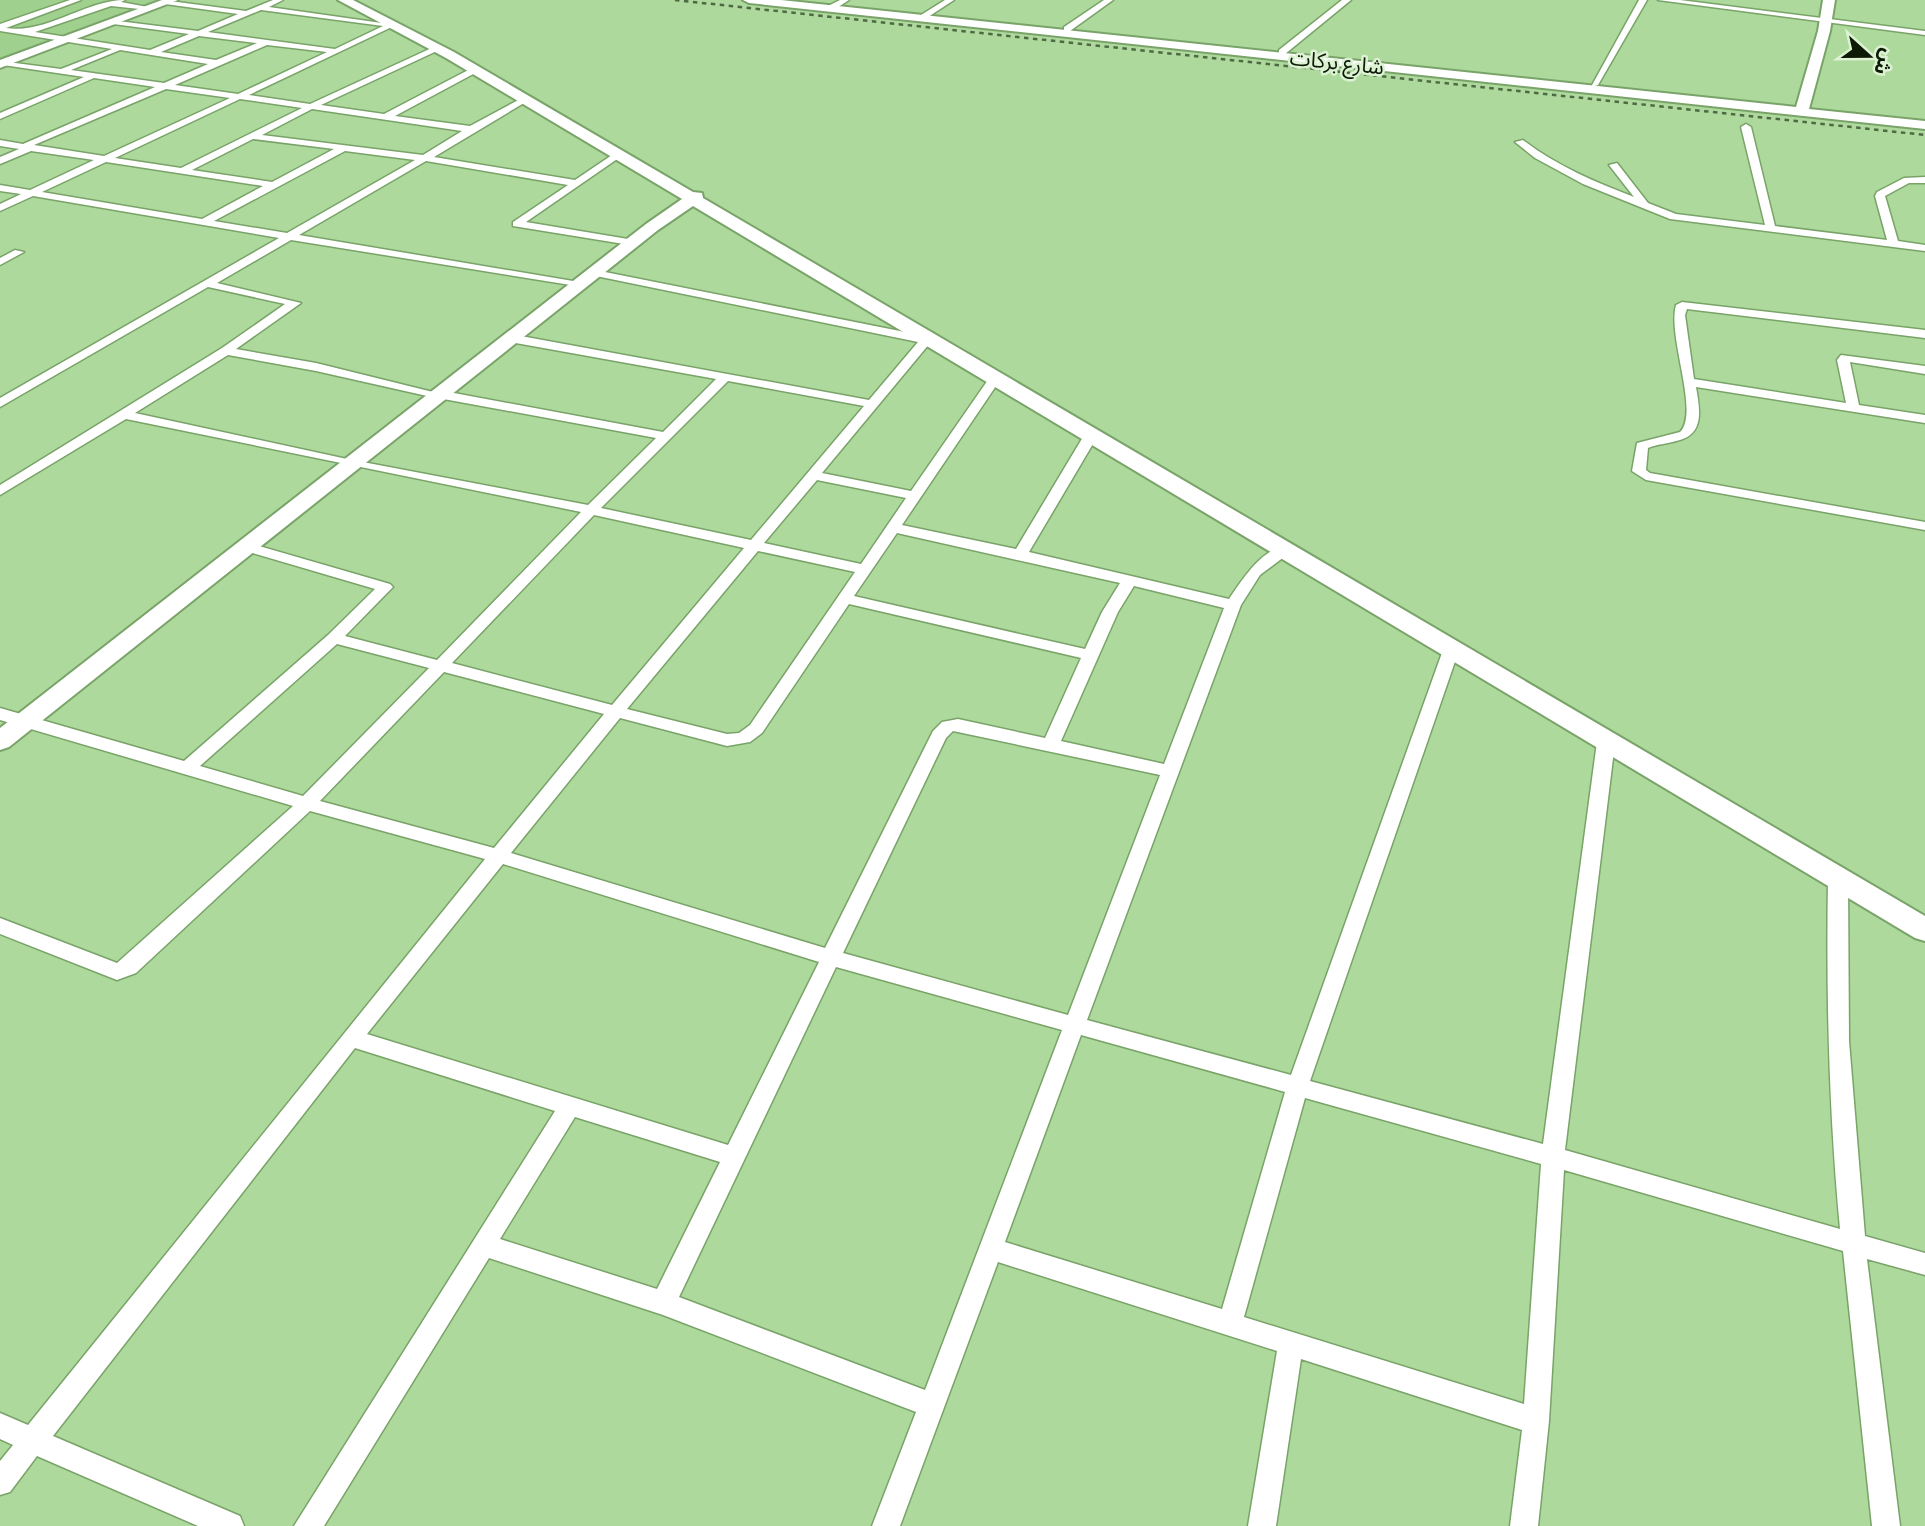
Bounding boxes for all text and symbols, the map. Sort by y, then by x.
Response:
north arrow [1834,21,1904,91]
street label: شارع بركات [1288,43,1385,82]
text: ش [1868,45,1902,79]

